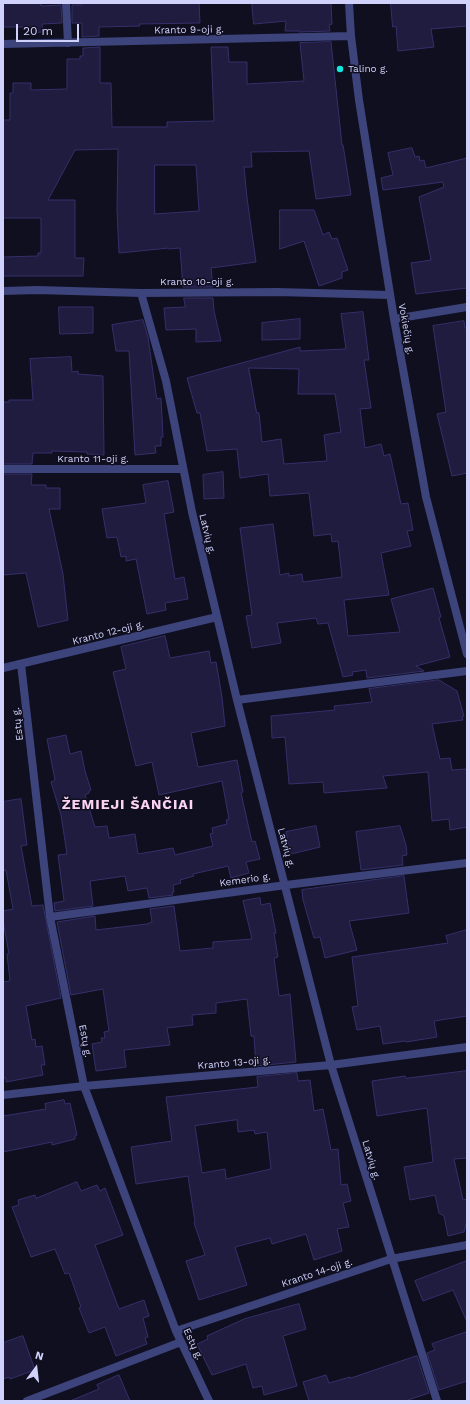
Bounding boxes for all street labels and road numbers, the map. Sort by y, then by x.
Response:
street label: Kranto 9-oji g. [154,23,224,37]
street label: Kranto 10-oji g. [160,276,234,288]
street label: Vokiečių g. [396,302,416,356]
street label: Kranto 11-oji g. [57,453,129,465]
street label: Latvių g. [196,513,218,555]
street label: Kranto 12-oji g. [71,618,145,648]
street label: Estų g. [10,707,26,741]
street label: Latvių g. [275,827,297,869]
street label: Kemerio g. [219,870,271,890]
street label: Estų g. [76,1023,94,1059]
street label: Kranto 13-oji g. [197,1054,271,1072]
street label: Latvių g. [359,1139,383,1181]
street label: Kranto 14-oji g. [280,1256,354,1290]
street label: Estų g. [181,1326,205,1362]

